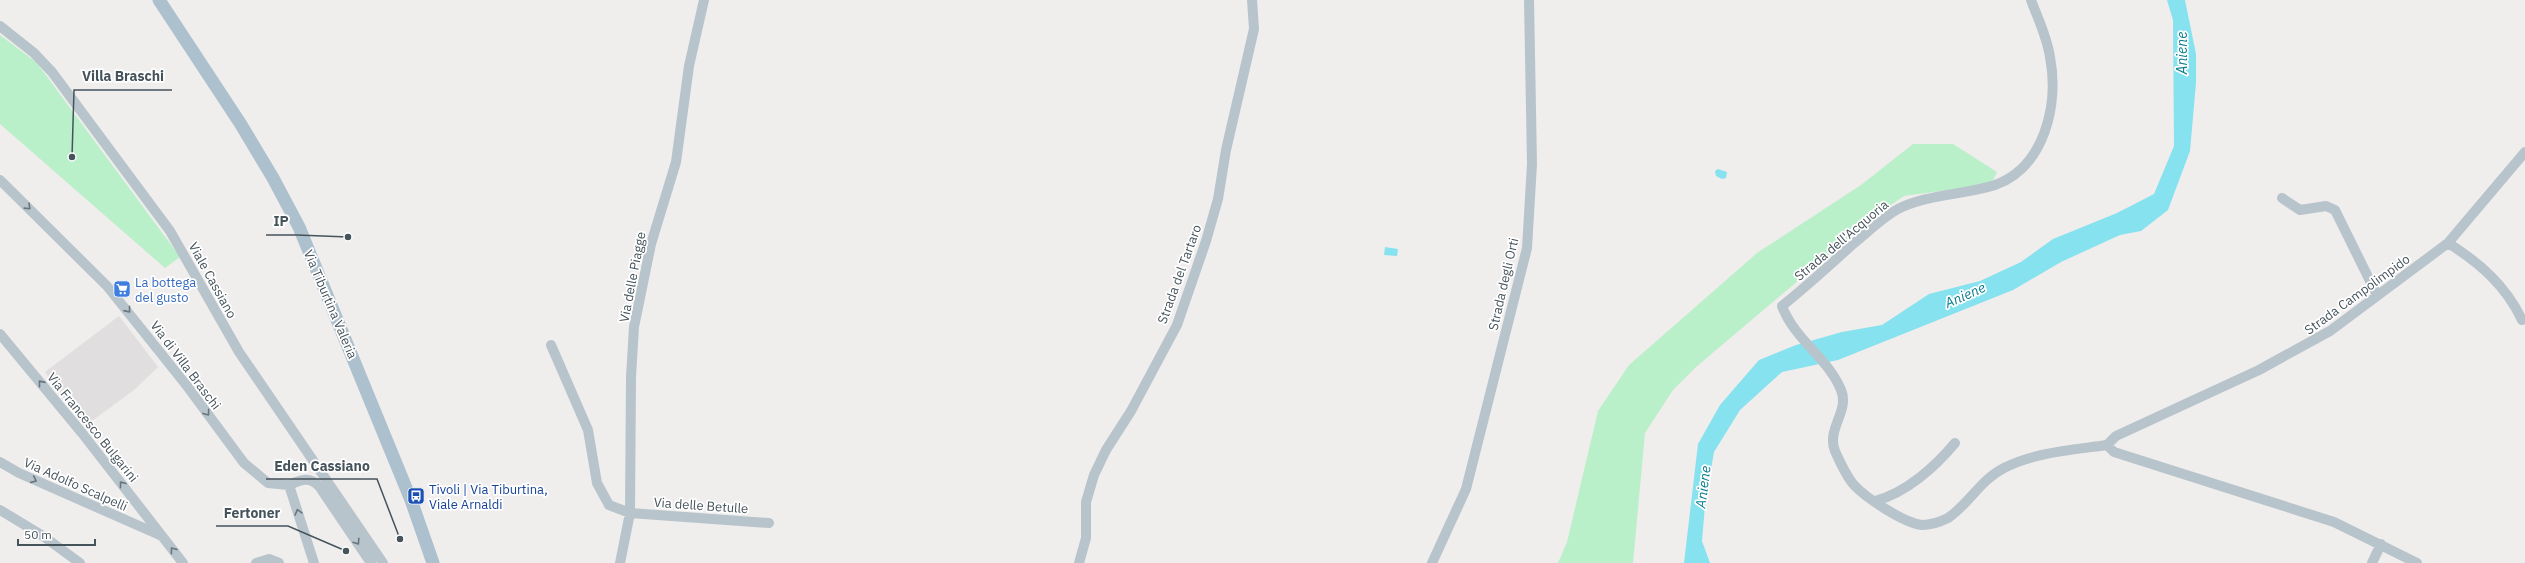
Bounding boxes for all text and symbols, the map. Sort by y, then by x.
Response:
water label: Aniene [2173,32,2191,75]
callout: Villa Braschi [74,64,172,90]
text: Villa Braschi [82,67,164,85]
street label: Strada dell'Acquoria [1791,196,1892,285]
one-way arrow [23,202,31,210]
callout: IP [266,209,297,235]
text: IP [273,212,289,230]
street label: Strada del Tartaro [1154,222,1205,326]
street label: Via delle Piagge [615,230,650,324]
street label: Strada degli Orti [1485,236,1522,332]
street label: Viale Cassiano [185,239,240,321]
street label: Via Tiburtina Valeria [300,247,361,361]
street label: Strada Campolimpido [2301,250,2413,338]
place label: La bottega del gusto [135,274,196,306]
water label: Aniene [1941,278,1988,312]
supermarket icon: La bottega del gusto [112,279,132,299]
one-way arrow [123,306,130,313]
street label: Via di Villa Braschi [147,318,225,413]
street label: Via Francesco Bulgarini [43,369,142,485]
one-way arrow [39,380,46,387]
one-way arrow [202,409,209,416]
callout: Eden Cassiano [266,453,377,479]
street label: Via Adolfo Scalpelli [21,454,130,515]
text: Eden Cassiano [274,457,370,475]
water label: Aniene [1691,465,1715,510]
one-way arrow [30,475,38,483]
place label: Tivoli | Via Tiburtina, Viale Arnaldi [429,481,548,513]
one-way arrow [120,482,127,489]
bus stop icon: Tivoli | Via Tiburtina, Viale Arnaldi [406,486,426,506]
street label: Via delle Betulle [653,494,749,517]
callout: Fertoner [216,500,288,526]
text: Fertoner [224,504,281,522]
one-way arrow [294,509,303,516]
scale bar [18,521,95,547]
text: 50 m [24,527,52,542]
one-way arrow [352,538,360,545]
one-way arrow [170,547,178,554]

